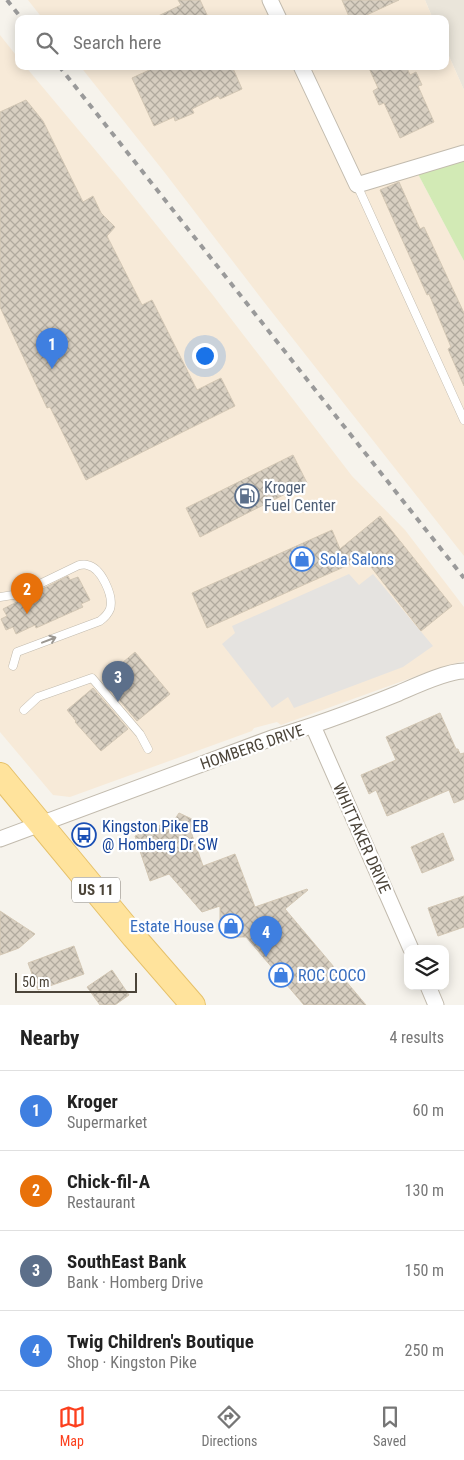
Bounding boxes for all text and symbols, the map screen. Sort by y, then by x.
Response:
search box [15,15,449,70]
icon: search [33,29,61,57]
text: Search here [73,31,161,54]
pin: 1 [36,328,68,369]
your location [192,343,218,369]
place label: Kroger Fuel Center [264,478,336,515]
fuel station icon: Kroger Fuel Center [234,483,260,509]
shop icon: Sola Salons [289,546,315,572]
place label: Sola Salons [320,550,394,569]
pin: 2 [11,573,43,614]
one-way arrow [41,635,57,644]
pin: 3 [102,661,134,702]
street label: HOMBERG DRIVE [198,720,306,774]
street label: WHITTAKER DRIVE [329,780,395,896]
place label: Kingston Pike EB @ Homberg Dr SW [102,817,218,854]
bus stop icon: Kingston Pike EB @ Homberg Dr SW [71,822,97,848]
road number: US 11 [72,878,120,902]
shop icon: Estate House [218,913,244,939]
pin: 4 [250,916,282,957]
place label: Estate House [130,917,214,936]
map controls [404,945,449,990]
button: layers [404,945,449,990]
shop icon: ROC COCO [268,962,294,988]
place label: ROC COCO [298,966,366,985]
scale bar [15,970,138,993]
text: 50 m [22,974,50,990]
text: Nearby [20,1026,79,1050]
text: 4 results [389,1028,444,1047]
text: Kroger [67,1090,118,1113]
text: 1 [32,1101,40,1120]
text: 60 m [412,1101,444,1120]
text: Supermarket [67,1113,147,1132]
text: Chick-fil-A [67,1170,150,1193]
text: 2 [32,1181,40,1200]
text: 130 m [405,1181,444,1200]
text: Restaurant [67,1193,135,1212]
text: SouthEast Bank [67,1250,186,1273]
text: 3 [32,1261,40,1280]
text: 150 m [405,1261,444,1280]
text: Bank · Homberg Drive [67,1273,203,1292]
text: Twig Children's Boutique [67,1330,254,1353]
text: 4 [32,1341,40,1360]
text: 250 m [405,1341,444,1360]
text: Shop · Kingston Pike [67,1353,197,1372]
tab: Map [58,1403,86,1449]
tab: Directions [201,1403,257,1449]
tab: Saved [373,1403,406,1449]

